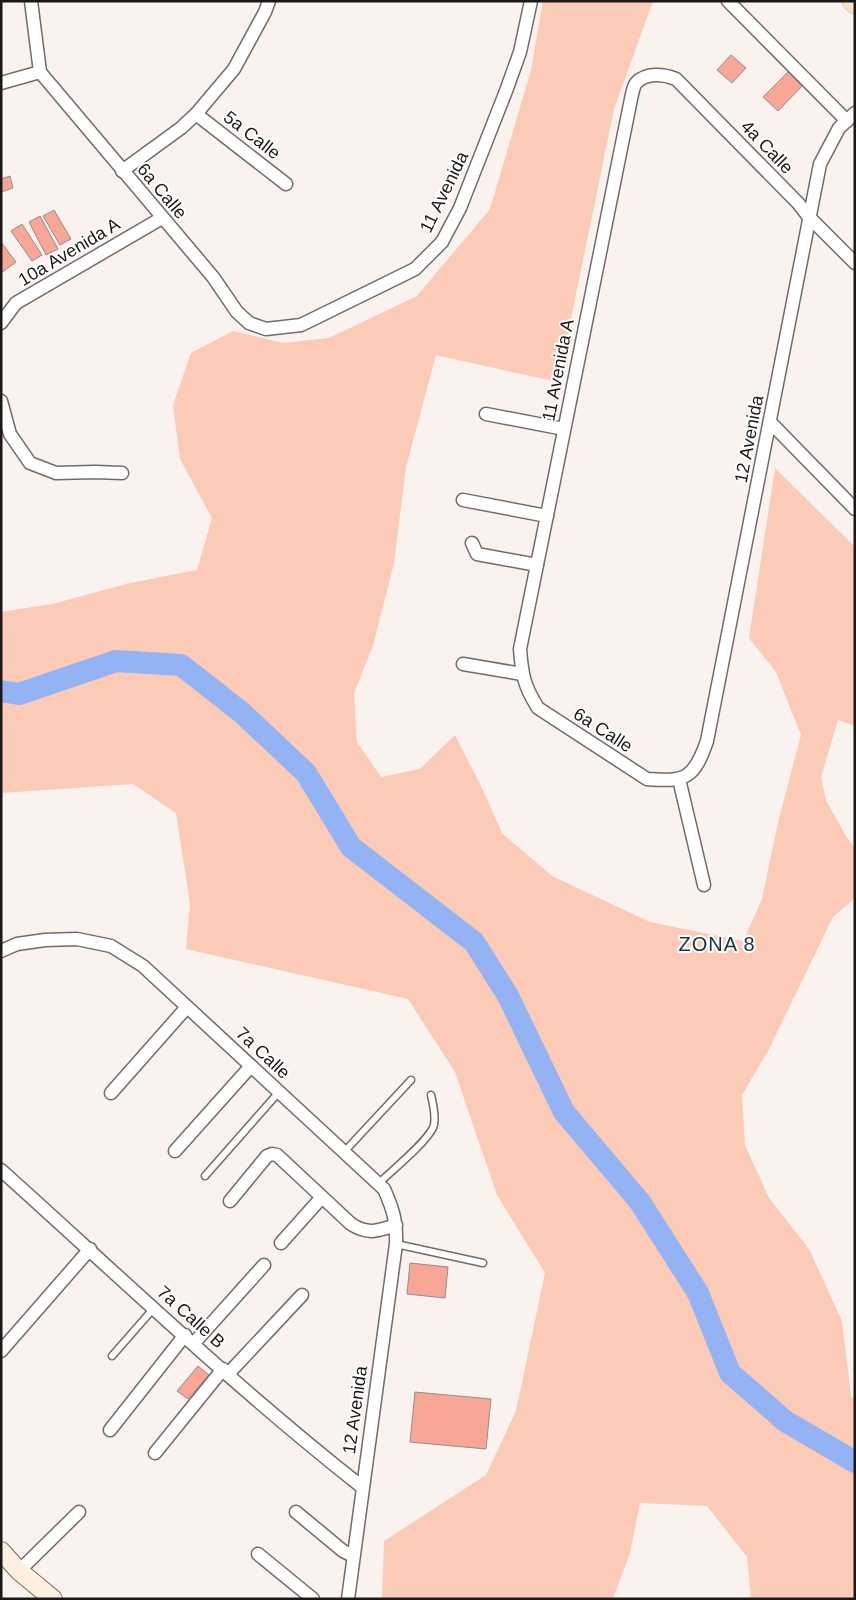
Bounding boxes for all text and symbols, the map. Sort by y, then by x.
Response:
street label: 5a Calle [220,107,284,163]
street label: 4a Calle [737,116,797,178]
street label: 11 Avenida [416,147,473,236]
street label: 6a Calle [133,159,191,223]
street label: 10a Avenida A [15,214,123,290]
street label: 11 Avenida A [538,317,578,423]
street label: 12 Avenida [731,393,767,484]
street label: 6a Calle [570,704,636,756]
district label: ZONA 8 [678,933,756,955]
street label: 7a Calle [232,1023,294,1083]
street label: 7a Calle B [153,1282,229,1352]
street label: 12 Avenida [339,1364,371,1455]

